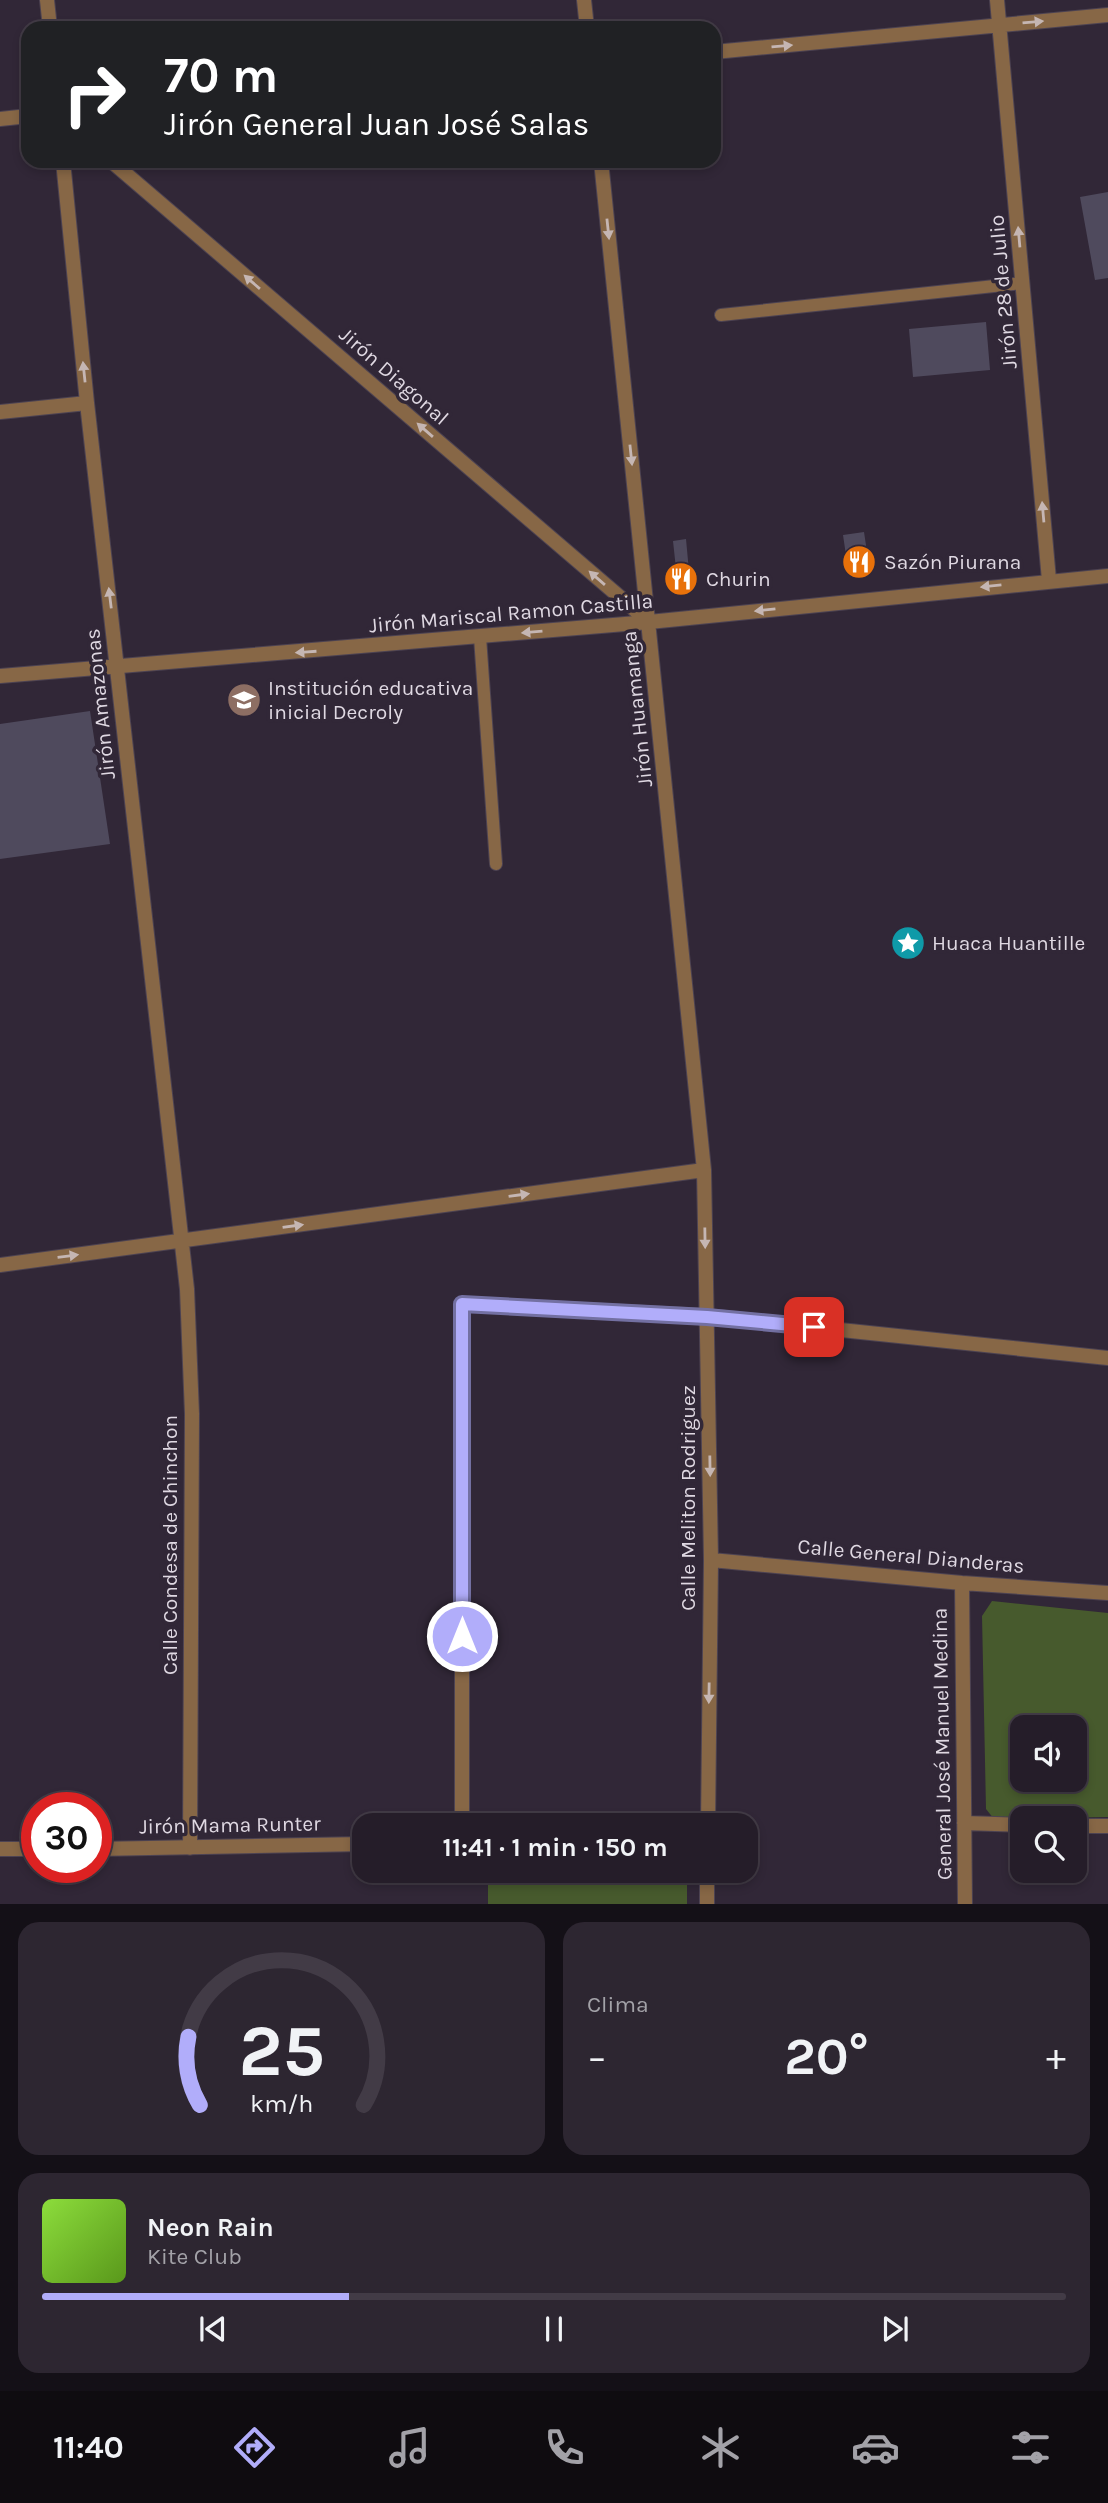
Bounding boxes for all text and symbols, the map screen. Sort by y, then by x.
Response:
one-way arrow [1022,16,1044,27]
one-way arrow [771,40,793,51]
text: 70 m [164,47,278,104]
icon: right [49,49,140,140]
text: Jirón General Juan José Salas [164,106,589,143]
street label: Jirón 28 de Julio [984,214,1022,370]
one-way arrow [603,218,614,240]
one-way arrow [1013,225,1024,247]
one-way arrow [243,275,260,290]
street label: Jirón Diagonal [335,322,453,430]
one-way arrow [78,361,89,383]
one-way arrow [416,423,433,438]
one-way arrow [626,444,637,466]
one-way arrow [1037,501,1048,523]
restaurant icon: Sazón Piurana [840,543,878,581]
place label: Sazón Piurana [884,550,1021,574]
restaurant icon: Churin [662,560,700,598]
place label: Churin [706,567,771,591]
one-way arrow [589,571,606,586]
one-way arrow [980,581,1002,592]
one-way arrow [105,587,116,609]
street label: Jirón Mariscal Ramon Castilla [368,589,654,637]
one-way arrow [754,605,776,616]
street label: Jirón Amazonas [80,627,120,781]
one-way arrow [521,627,543,638]
street label: Jirón Huamanga [617,630,657,788]
one-way arrow [294,646,316,657]
place label: Institución educativa inicial Decroly [268,676,473,724]
school or university icon: Institución educativa inicial Decroly [225,681,263,719]
place icon: Huaca Huantille [889,924,927,962]
place label: Huaca Huantille [932,931,1085,955]
one-way arrow [508,1190,530,1201]
one-way arrow [282,1221,304,1232]
one-way arrow [700,1227,711,1249]
one-way arrow [57,1251,79,1262]
pin [784,1297,844,1357]
icon: arrive [795,1308,833,1346]
street label: Calle Meliton Rodriguez [676,1385,700,1611]
street label: Calle Condesa de Chinchon [158,1415,182,1675]
one-way arrow [704,1455,716,1477]
street label: Calle General Dianderas [797,1534,1025,1578]
position arrow [425,1599,499,1673]
street label: General José Manuel Medina [928,1608,956,1880]
one-way arrow [703,1682,715,1704]
map controls [1010,1715,1087,1883]
button: sound [1010,1715,1087,1792]
speed limit sign: 30 [21,1792,112,1883]
button: search [1010,1806,1087,1883]
street label: Jirón Mama Runter [139,1811,321,1839]
text: 11:41 · 1 min · 150 m [442,1832,668,1863]
text: Clima [587,1991,649,2018]
text: 25 [238,2008,325,2093]
text: 20° [784,2026,869,2087]
text: − [587,2035,607,2080]
text: + [1046,2035,1066,2080]
text: km/h [250,2088,313,2117]
text: Neon Rain [147,2212,274,2243]
text: Kite Club [147,2243,242,2270]
icon: previous [194,2310,232,2348]
icon: pause [535,2310,573,2348]
icon: next [876,2310,914,2348]
icon: directions [230,2423,279,2472]
icon: music [385,2423,434,2472]
icon: phone [540,2423,589,2472]
icon: climate [696,2423,745,2472]
icon: car [851,2423,900,2472]
icon: filters [1006,2423,1055,2472]
text: 11:40 [53,2429,124,2466]

